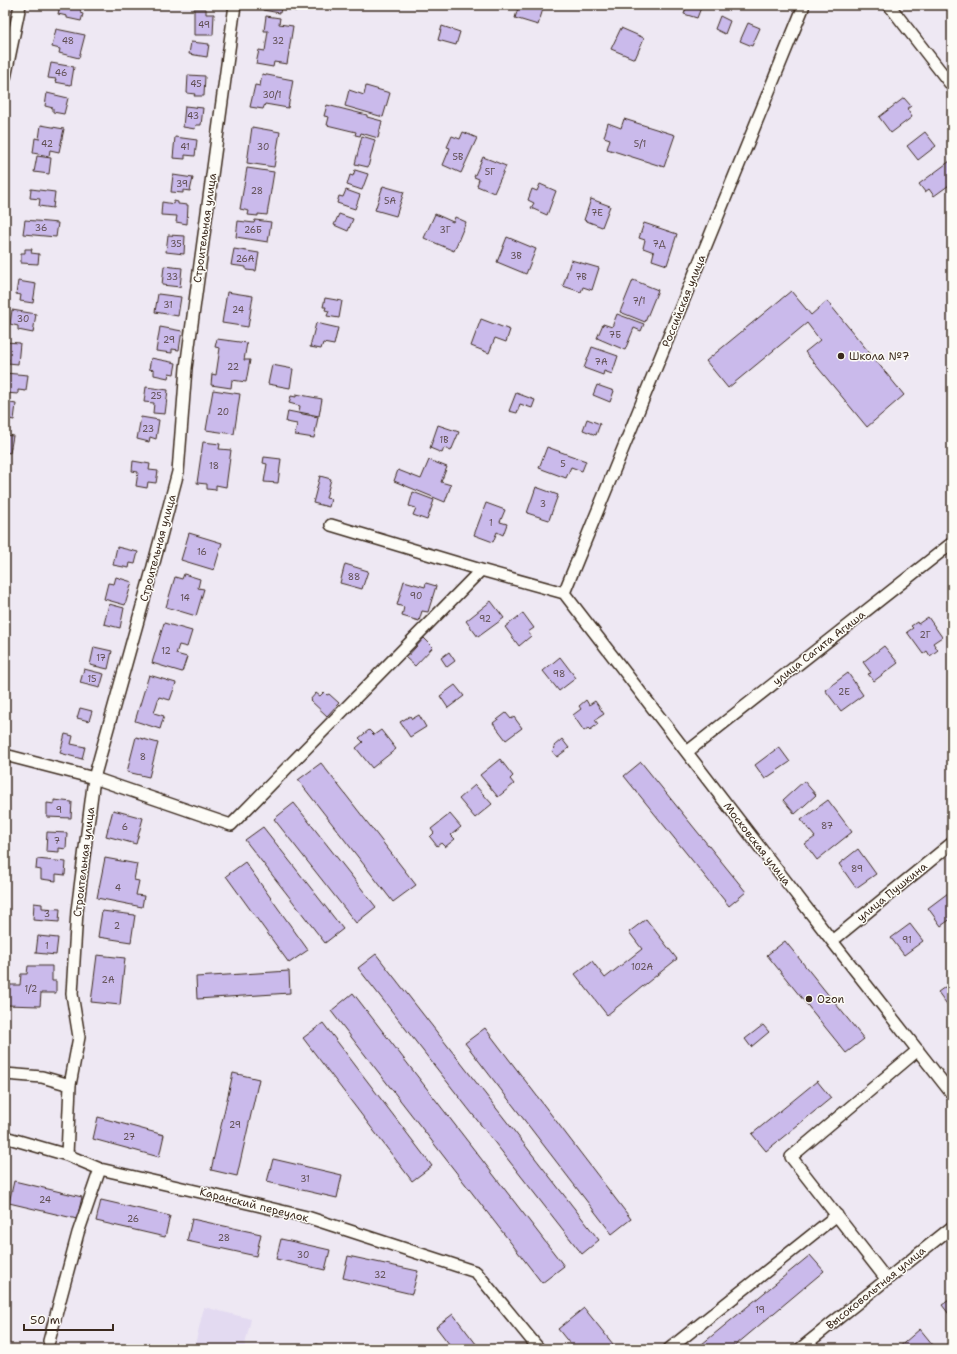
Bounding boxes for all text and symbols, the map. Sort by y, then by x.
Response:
house number: 49 [198,19,210,31]
house number: 48 [62,35,74,47]
house number: 32 [272,35,284,47]
house number: 46 [55,67,67,79]
house number: 45 [190,78,202,90]
house number: 30/1 [262,89,282,101]
house number: 43 [187,110,199,122]
house number: 42 [41,138,53,150]
house number: 5/1 [634,138,646,150]
house number: 41 [180,141,190,153]
house number: 30 [257,141,269,153]
house number: 5В [453,151,463,163]
house number: 5Г [485,166,495,178]
street label: Строительная улица [190,172,220,284]
house number: 39 [176,178,188,190]
house number: 28 [251,185,263,197]
house number: 5А [384,195,396,207]
house number: 7Е [591,207,603,219]
house number: 36 [35,222,47,234]
house number: 26Б [244,224,262,236]
house number: 3Г [439,224,451,236]
house number: 35 [170,238,182,250]
house number: 7Д [652,238,666,250]
house number: 3В [510,250,522,262]
street label: Российская улица [659,252,709,349]
house number: 26А [236,253,255,265]
house number: 33 [166,271,178,283]
house number: 7В [575,271,587,283]
house number: 7/1 [633,295,645,307]
house number: 31 [163,299,173,311]
house number: 24 [232,304,244,316]
house number: 30 [17,313,29,325]
house number: 7Б [609,329,621,341]
house number: 29 [163,334,175,346]
place label: Школа №7 [849,349,910,364]
marker: Школа №7 [836,351,846,361]
house number: 7А [595,356,608,368]
house number: 22 [227,361,239,373]
house number: 25 [150,390,162,402]
house number: 20 [217,406,229,418]
house number: 23 [142,423,154,435]
house number: 1В [439,434,449,446]
house number: 5 [560,458,566,470]
house number: 18 [209,460,219,472]
street label: Строительная улица [136,493,180,603]
house number: 3 [540,498,546,510]
house number: 1 [489,517,493,529]
house number: 16 [197,546,207,558]
house number: 88 [348,571,360,583]
house number: 90 [410,590,422,602]
house number: 14 [180,592,190,604]
street label: улица Сагита Агиша [770,607,868,689]
house number: 92 [479,613,491,625]
house number: 2Г [919,629,931,641]
house number: 12 [161,645,171,657]
house number: 17 [96,652,106,664]
house number: 98 [553,668,565,680]
house number: 15 [87,673,97,685]
house number: 2Е [838,686,850,698]
house number: 8 [140,751,146,763]
street label: Московская улица [720,799,794,889]
house number: 9 [56,804,62,816]
street label: Строительная улица [70,806,98,918]
house number: 87 [821,820,833,832]
house number: 6 [122,821,128,833]
house number: 7 [54,835,60,847]
street label: улица Пушкина [854,859,930,925]
house number: 89 [851,863,863,875]
house number: 4 [115,882,121,894]
house number: 3 [44,908,50,920]
house number: 2 [114,920,120,932]
house number: 91 [902,934,912,946]
house number: 1 [45,940,49,952]
house number: 102А [631,961,654,973]
house number: 2А [102,974,115,986]
house number: 1/2 [25,983,37,995]
place label: Ozon [817,992,845,1007]
marker: Ozon [804,994,814,1004]
house number: 29 [229,1119,241,1131]
house number: 27 [123,1131,135,1143]
house number: 31 [300,1173,310,1185]
street label: Каранский переулок [198,1184,310,1226]
house number: 24 [39,1194,51,1206]
house number: 26 [127,1213,139,1225]
house number: 28 [218,1232,230,1244]
street label: Высоковольтная улица [823,1243,929,1333]
house number: 30 [297,1249,309,1261]
house number: 32 [374,1269,386,1281]
house number: 19 [755,1304,765,1316]
scale bar [24,1306,113,1332]
text: 50 m [30,1312,60,1328]

